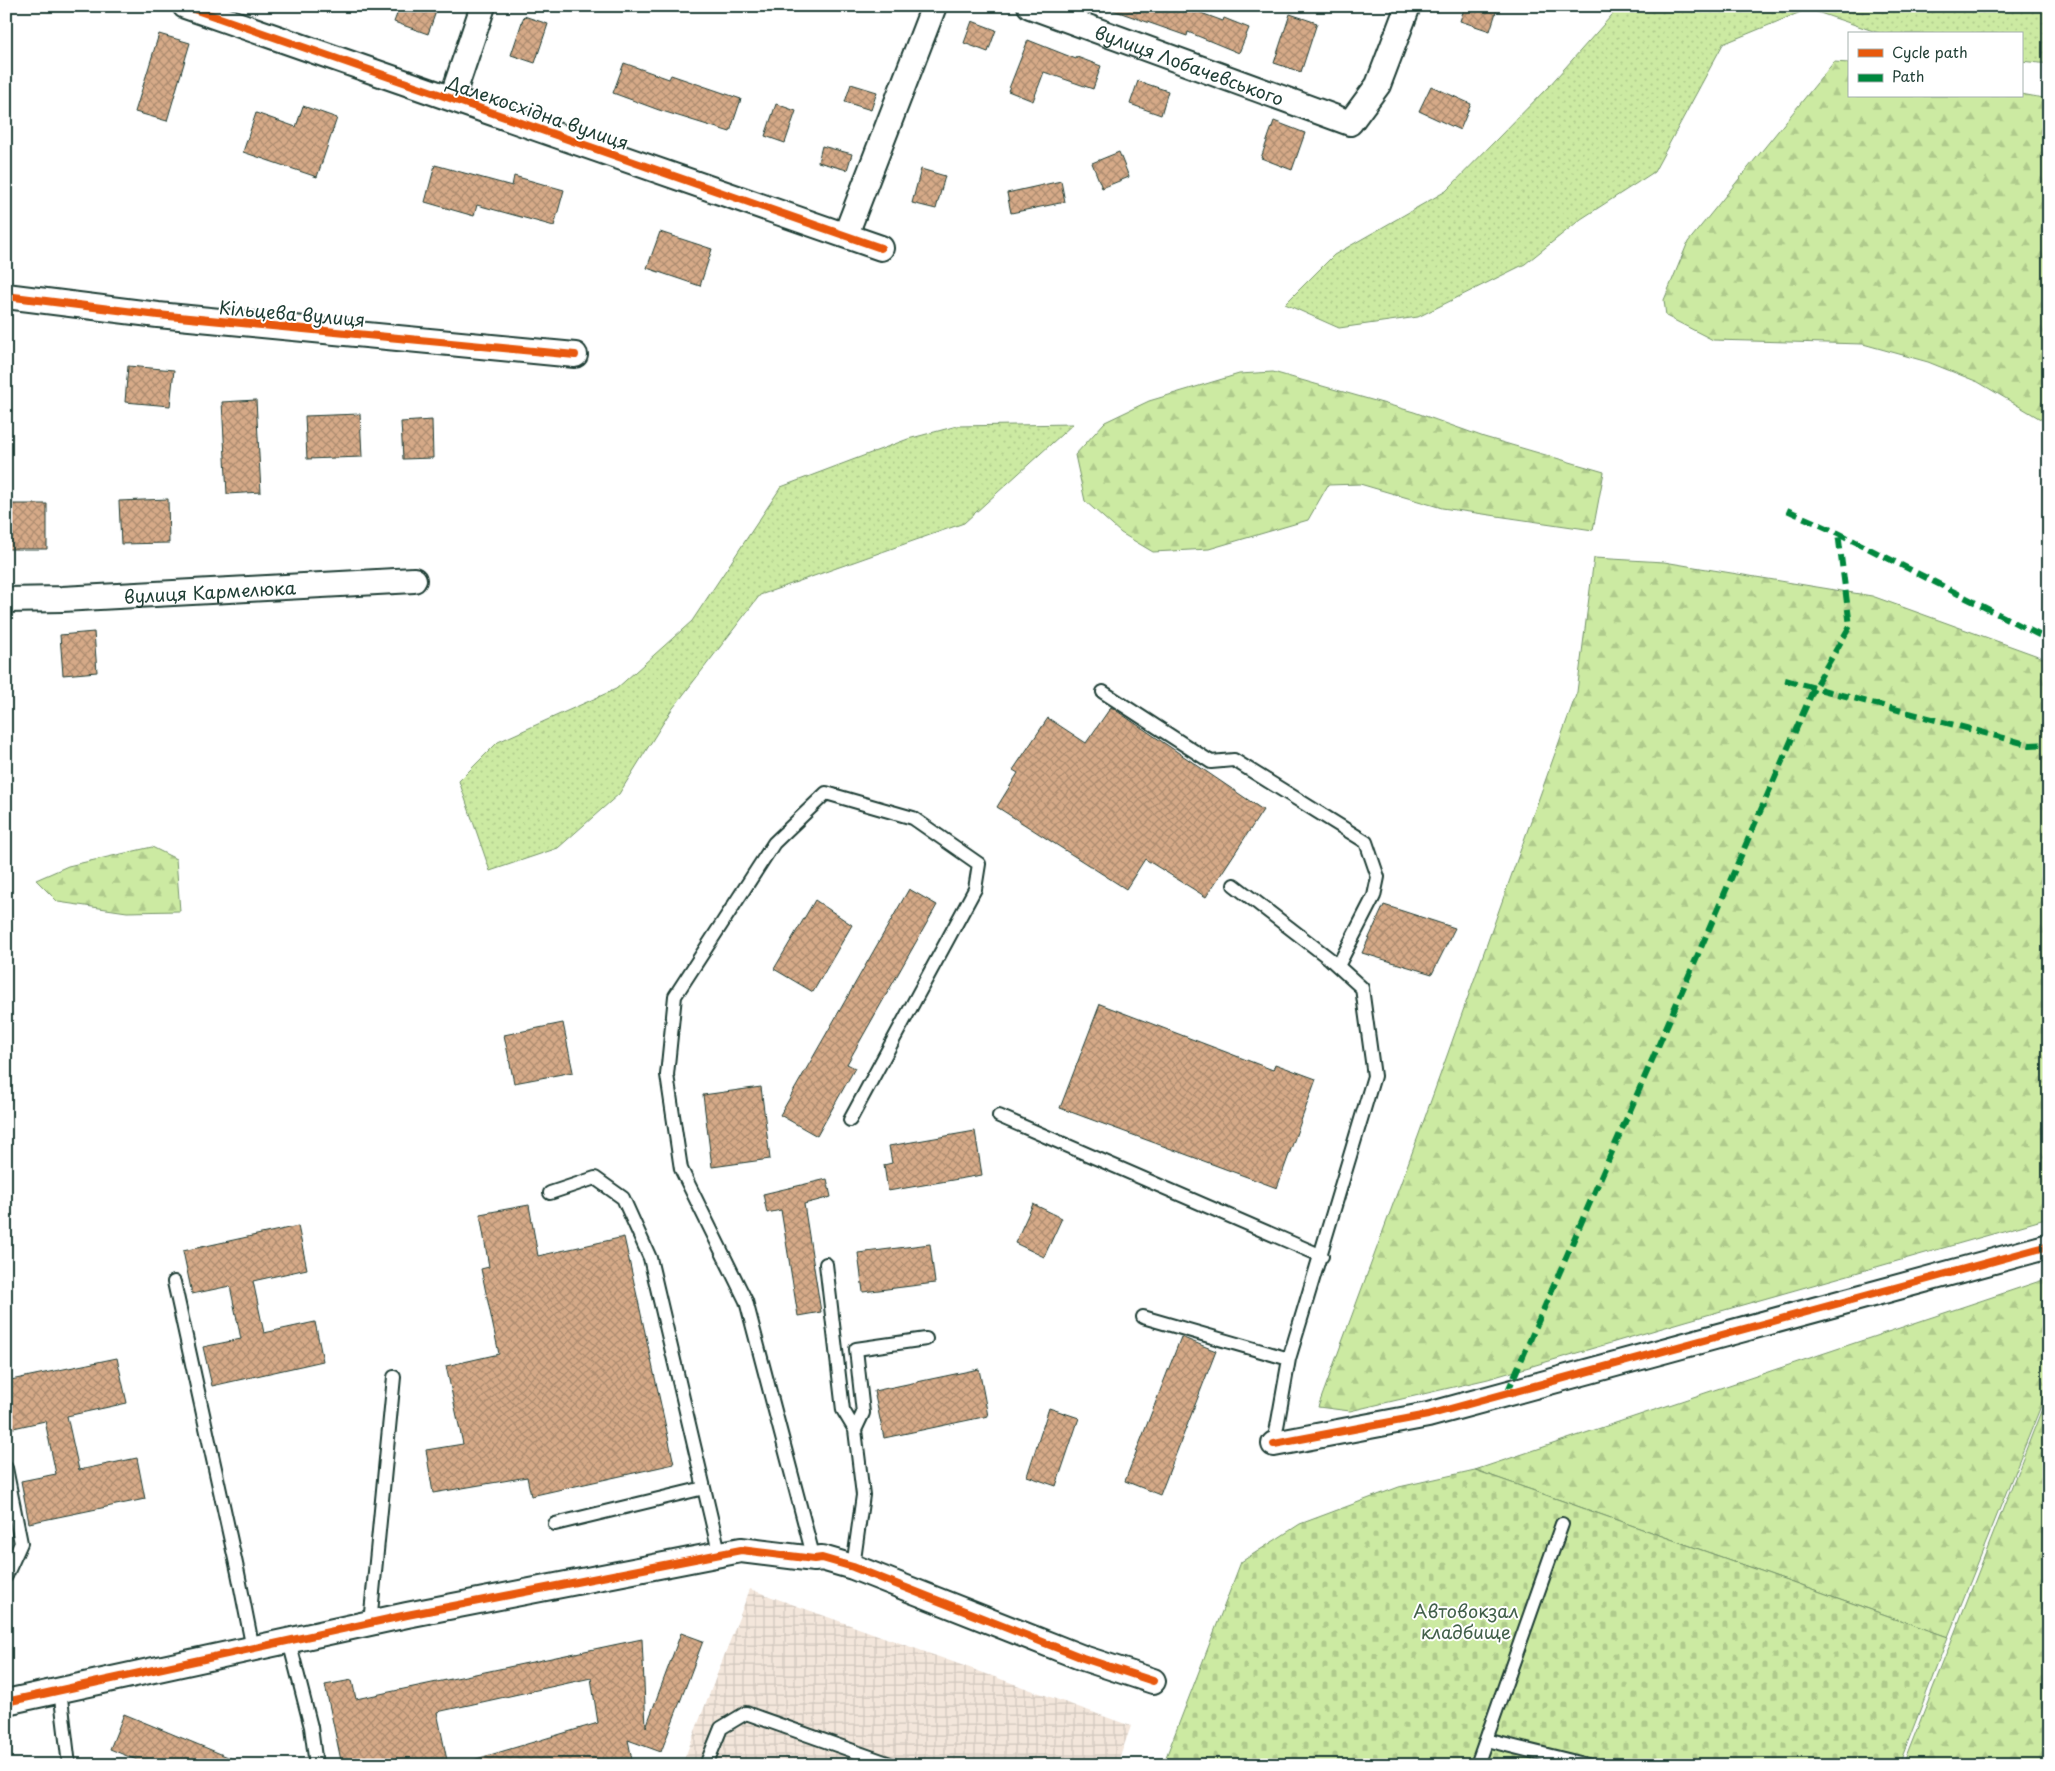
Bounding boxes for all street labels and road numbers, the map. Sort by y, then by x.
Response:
street label: вулиця Лобачевського [1091,17,1288,111]
street label: Далекосхідна вулиця [443,68,632,156]
street label: Кільцева вулиця [218,293,366,333]
street label: вулиця Кармелюка [123,573,297,609]

